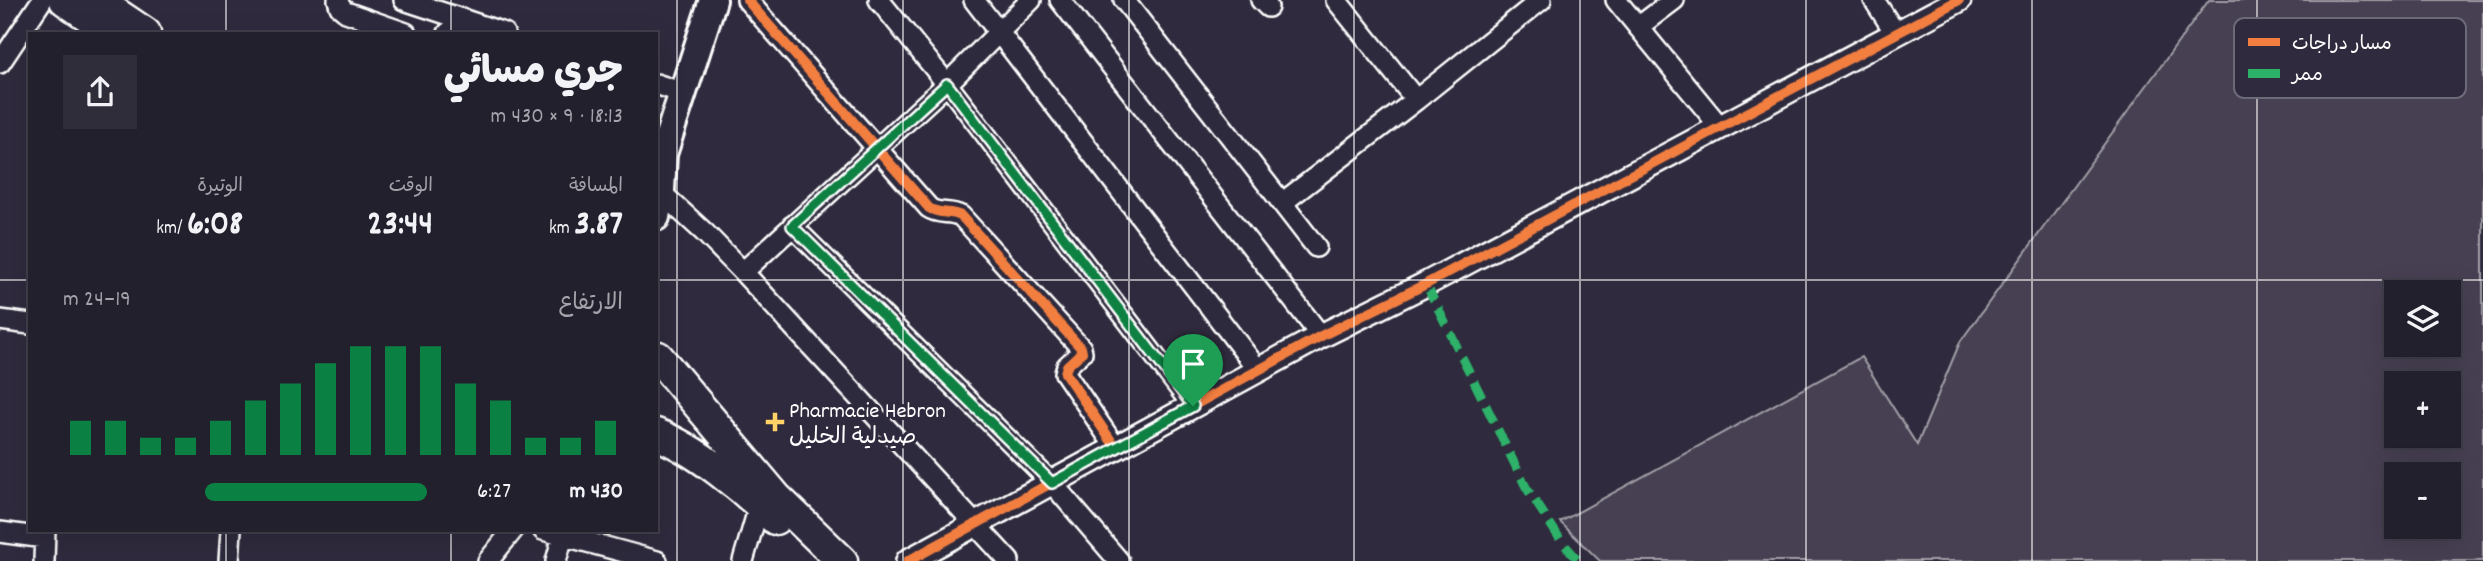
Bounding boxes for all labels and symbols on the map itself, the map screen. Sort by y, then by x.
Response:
legend [2234,18,2466,98]
text: مسار دراجات [2292,32,2392,59]
text: ممر [2290,63,2323,90]
pin [1163,334,1223,406]
place label: Pharmacie Hebron صيدلية الخليل [789,396,946,455]
marker: Pharmacie Hebron صيدلية الخليل [767,414,783,430]

